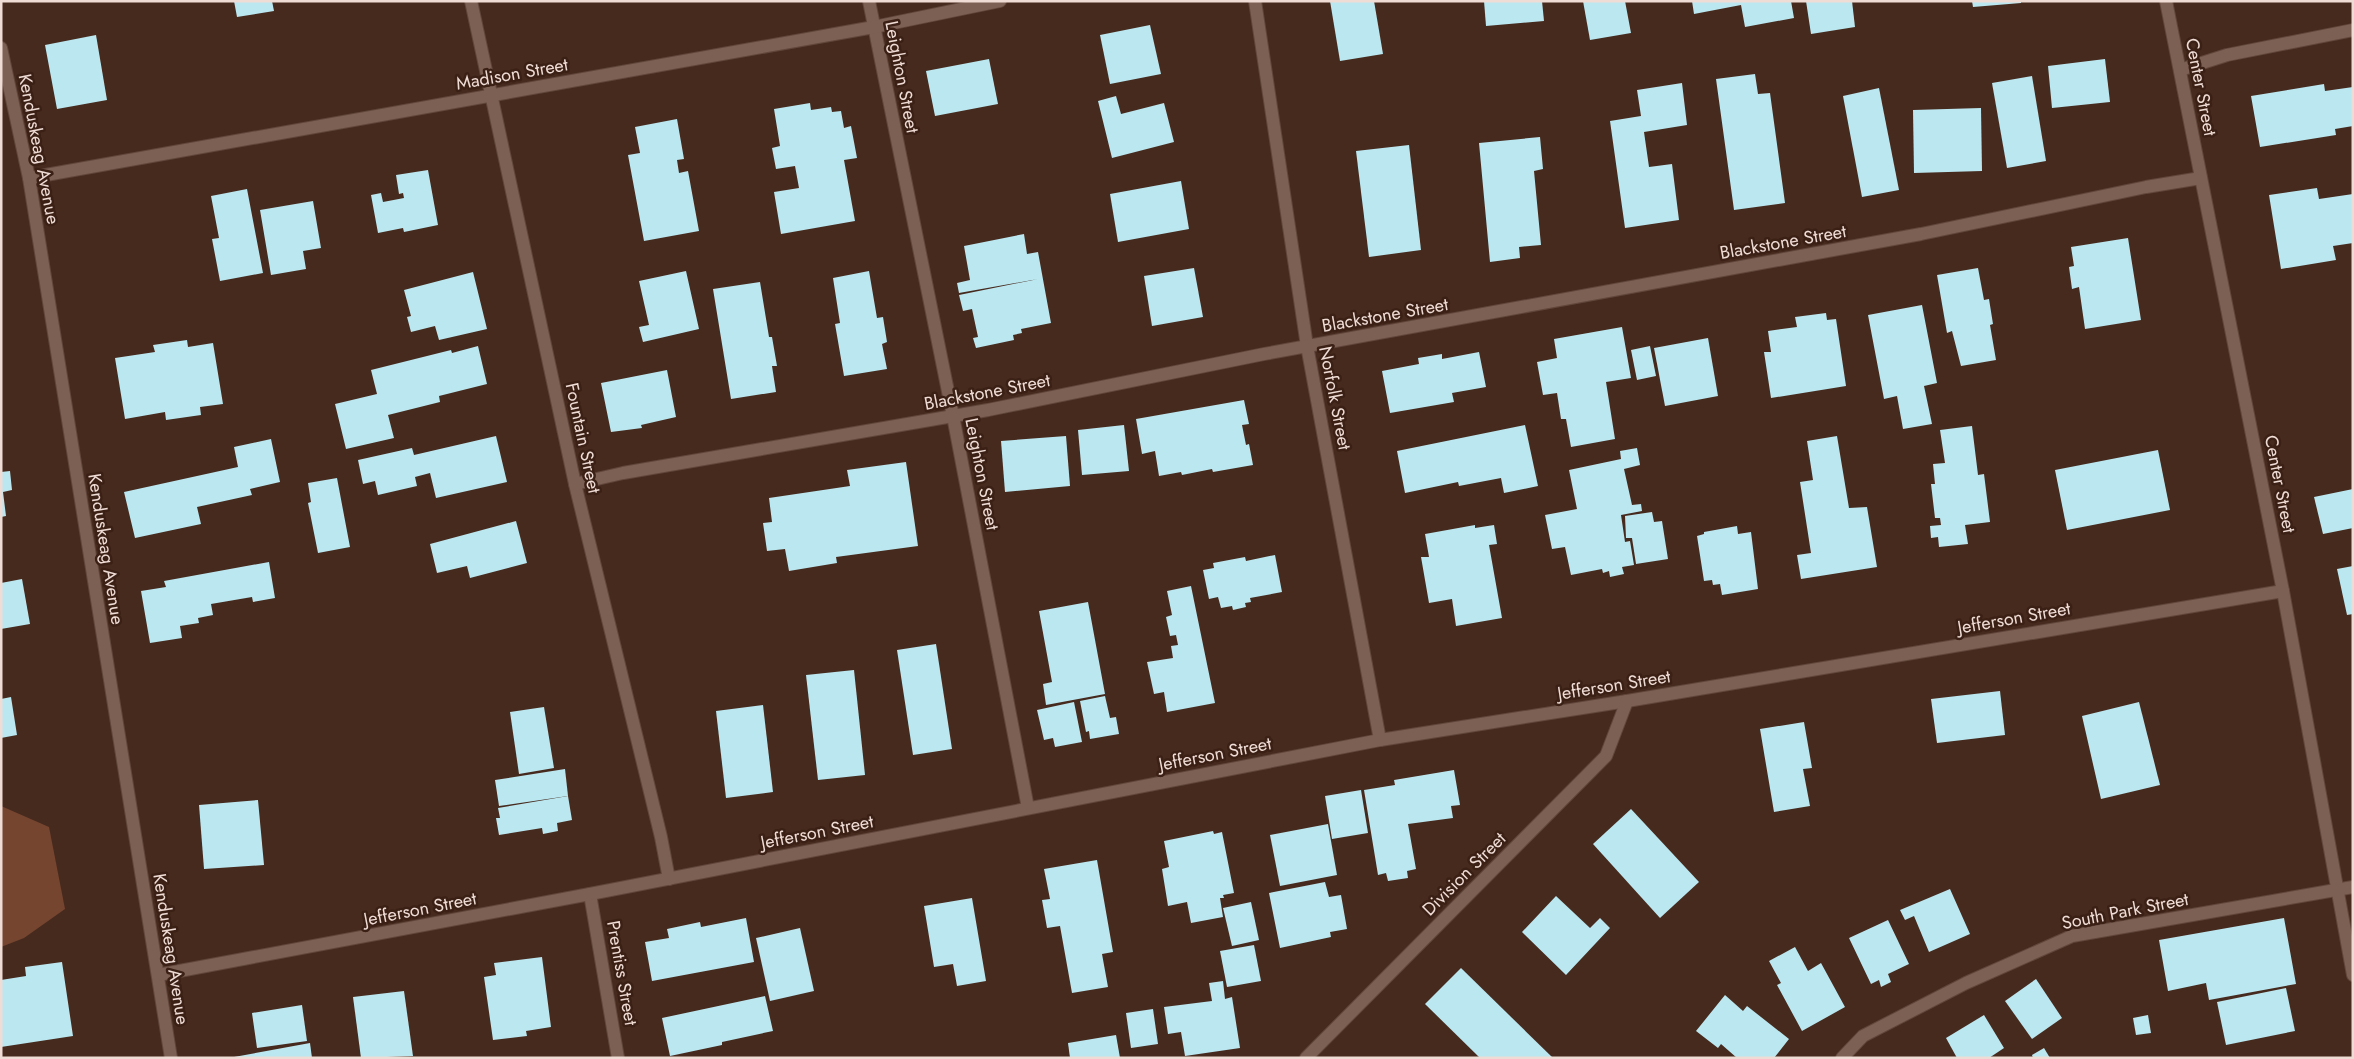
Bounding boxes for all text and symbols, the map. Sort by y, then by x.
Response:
street label: Leighton Street [878,19,926,136]
street label: Center Street [2179,36,2223,139]
street label: Madison Street [454,51,571,97]
street label: Kenduskeag Avenue [12,72,66,226]
street label: Blackstone Street [1718,218,1849,266]
street label: Blackstone Street [1320,291,1451,339]
street label: Norfolk Street [1312,344,1358,453]
street label: Blackstone Street [922,367,1053,417]
street label: Fountain Street [559,380,608,496]
street label: Leighton Street [958,416,1006,533]
street label: Center Street [2258,433,2302,536]
street label: Kenduskeag Avenue [81,472,131,626]
street label: Jefferson Street [1954,595,2073,641]
street label: Jefferson Street [1554,663,1673,707]
street label: Jefferson Street [1154,730,1274,778]
street label: Jefferson Street [756,808,876,856]
street label: Division Street [1416,826,1512,922]
street label: Kenduskeag Avenue [146,872,196,1026]
street label: Jefferson Street [359,885,479,933]
street label: South Park Street [2059,886,2191,936]
street label: Prentiss Street [600,919,644,1028]

